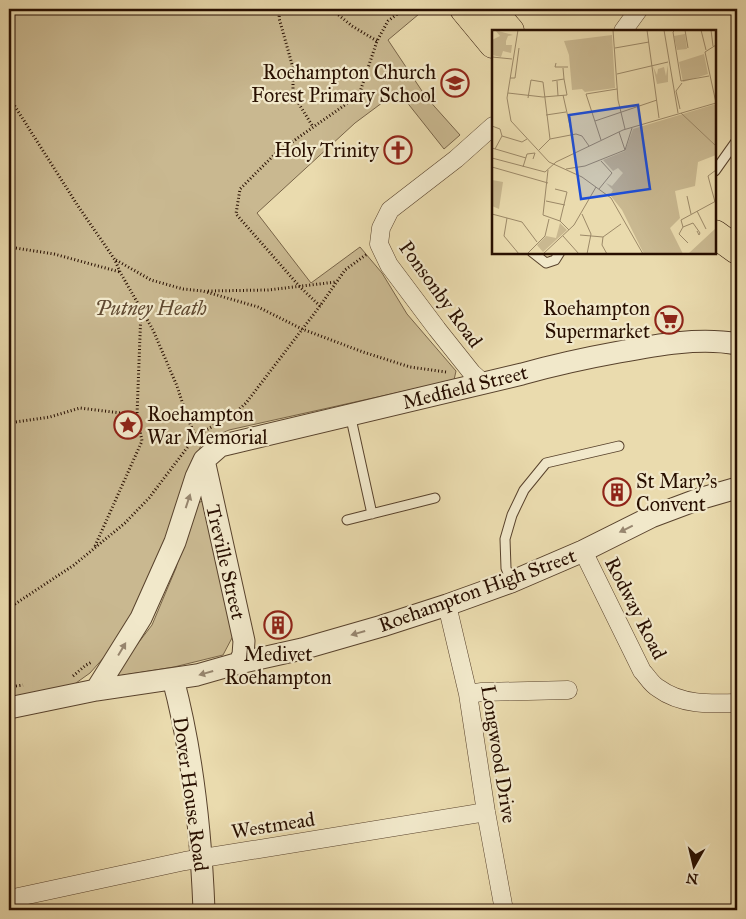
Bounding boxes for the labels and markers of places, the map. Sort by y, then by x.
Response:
place label: Roehampton Church Forest Primary School [251,60,437,107]
school or university icon: Roehampton Church Forest Primary School [440,68,470,98]
church icon: Holy Trinity [383,135,413,165]
place label: Holy Trinity [274,138,380,162]
place label: Roehampton Supermarket [543,296,650,343]
supermarket icon: Roehampton Supermarket [654,305,684,335]
place label: Roehampton War Memorial [147,402,268,449]
place icon: Roehampton War Memorial [113,410,143,440]
place label: St Mary's Convent [636,469,717,516]
building icon: St Mary's Convent [602,477,632,507]
building icon: Medivet Roehampton [263,610,293,640]
place label: Medivet Roehampton [225,642,332,689]

